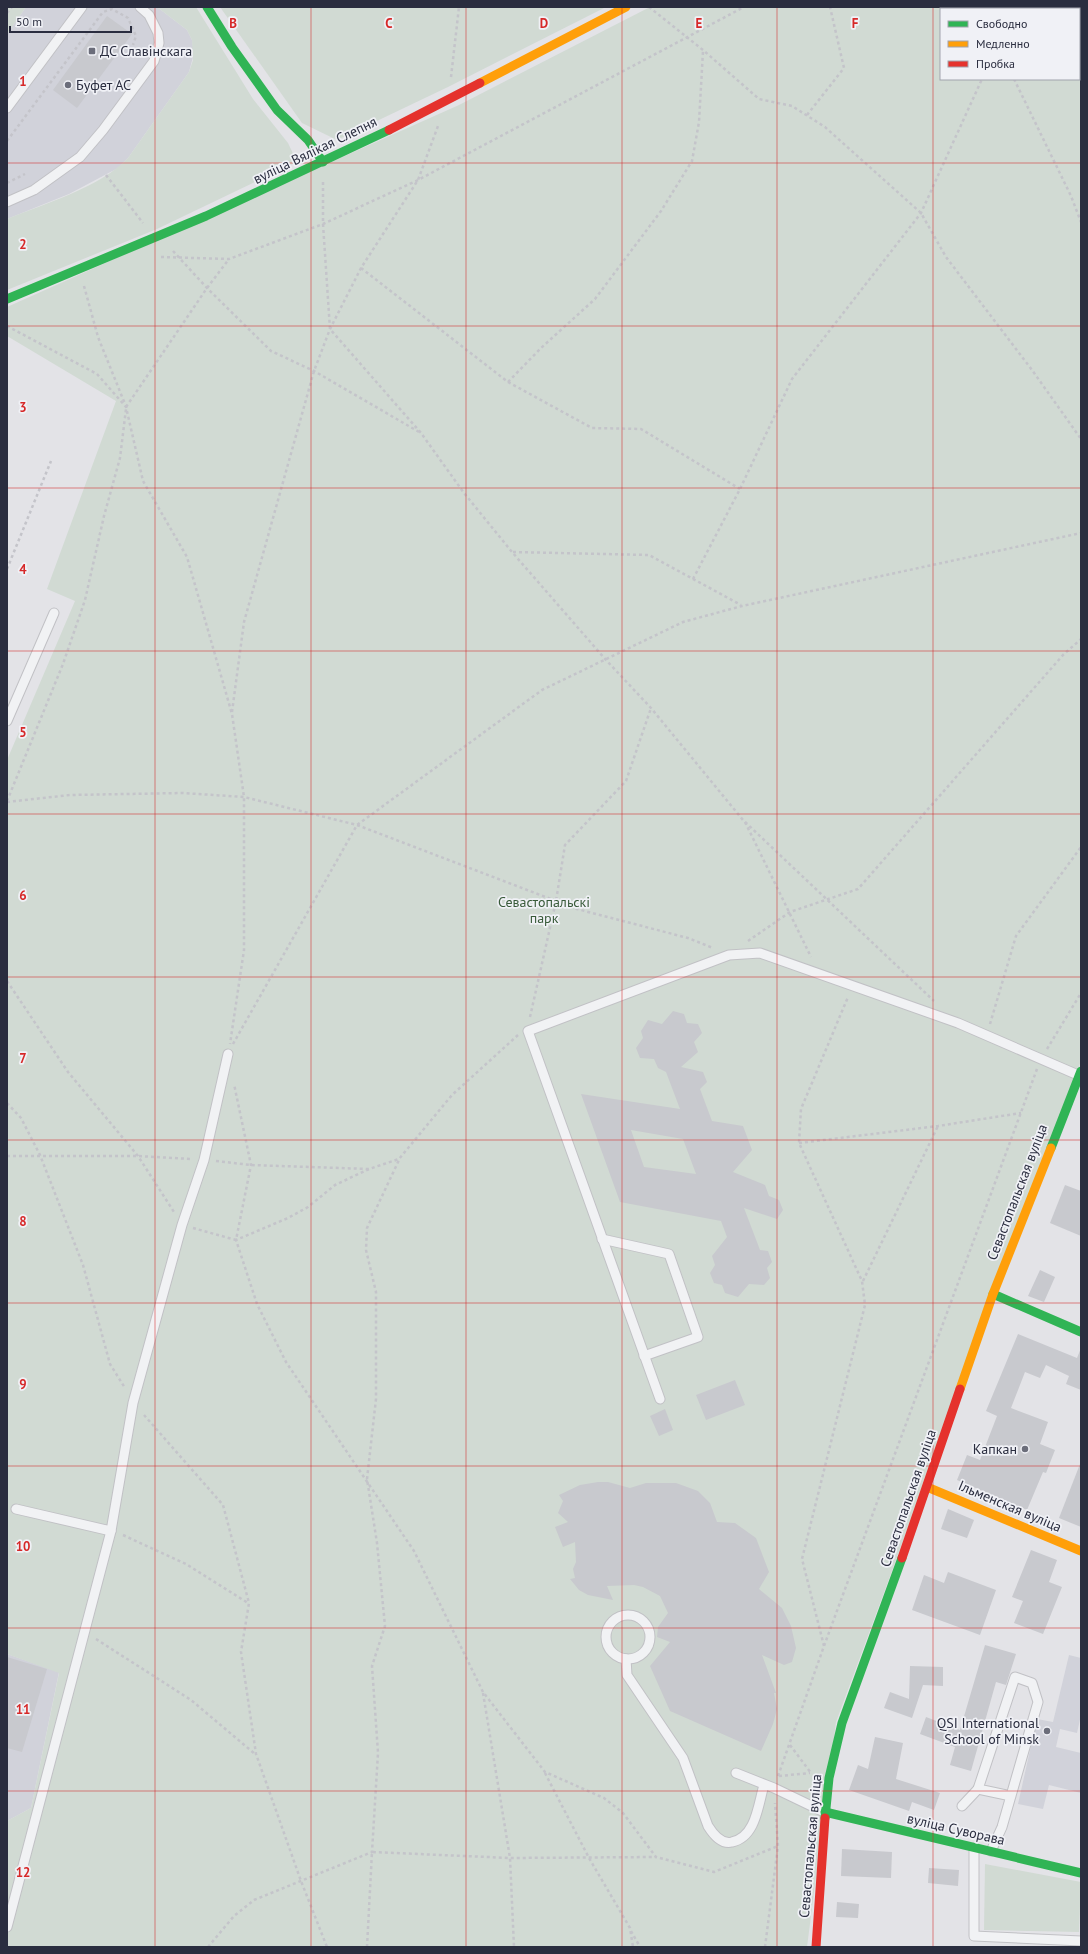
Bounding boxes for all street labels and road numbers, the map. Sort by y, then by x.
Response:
street label: вуліца Вялікая Слепня [250,112,380,188]
street label: Севастопальская вуліца [983,1121,1051,1263]
street label: Севастопальская вуліца [876,1427,940,1569]
street label: Ільменская вуліца [956,1476,1064,1536]
street label: Севастопальская вуліца [795,1773,825,1919]
street label: вуліца Суворава [905,1809,1007,1849]

